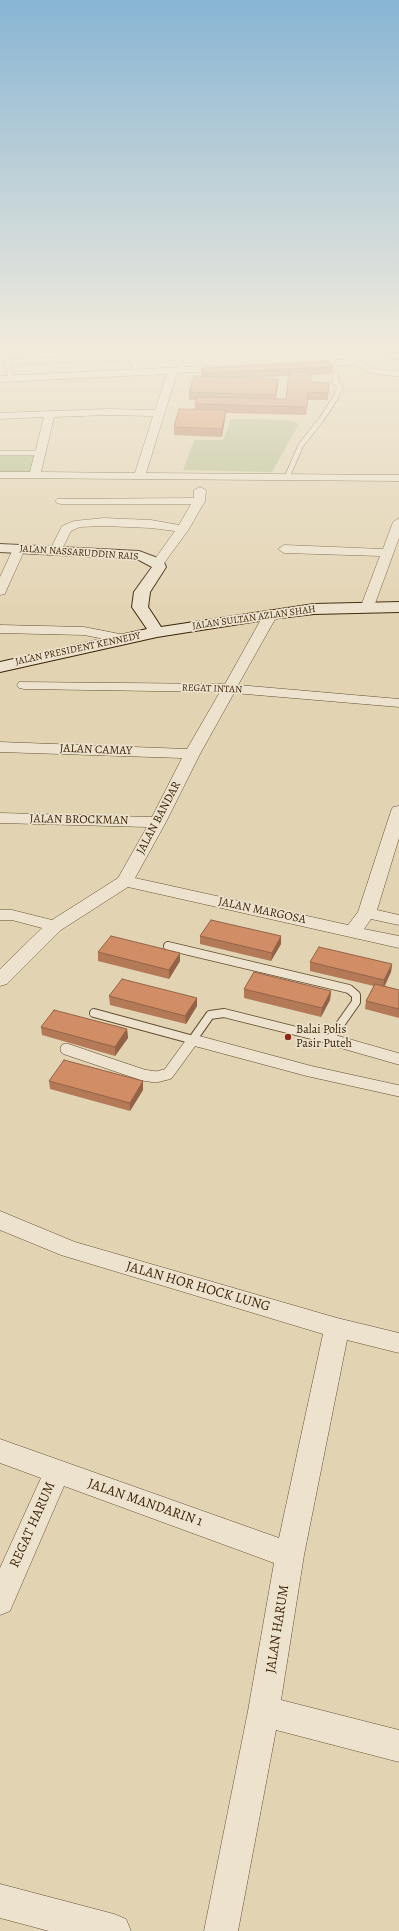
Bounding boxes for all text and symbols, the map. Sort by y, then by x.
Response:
street label: JALAN NASSARUDDIN RAIS [19,543,139,563]
street label: JALAN SULTAN AZLAN SHAH [192,603,316,633]
street label: JALAN PRESIDENT KENNEDY [14,630,142,668]
street label: REGAT INTAN [182,682,242,696]
street label: JALAN CAMAY [59,742,133,758]
street label: JALAN BANDAR [134,779,184,857]
street label: JALAN BROCKMAN [30,812,128,828]
street label: JALAN MARGOSA [217,895,307,927]
place label: Balai Polis Pasir Puteh [296,1023,352,1051]
marker: Balai Polis Pasir Puteh [283,1032,293,1042]
street label: JALAN HOR HOCK LUNG [124,1258,272,1316]
street label: JALAN MANDARIN 1 [85,1475,205,1531]
street label: REGAT HARUM [7,1479,59,1571]
street label: JALAN HARUM [263,1584,293,1674]

